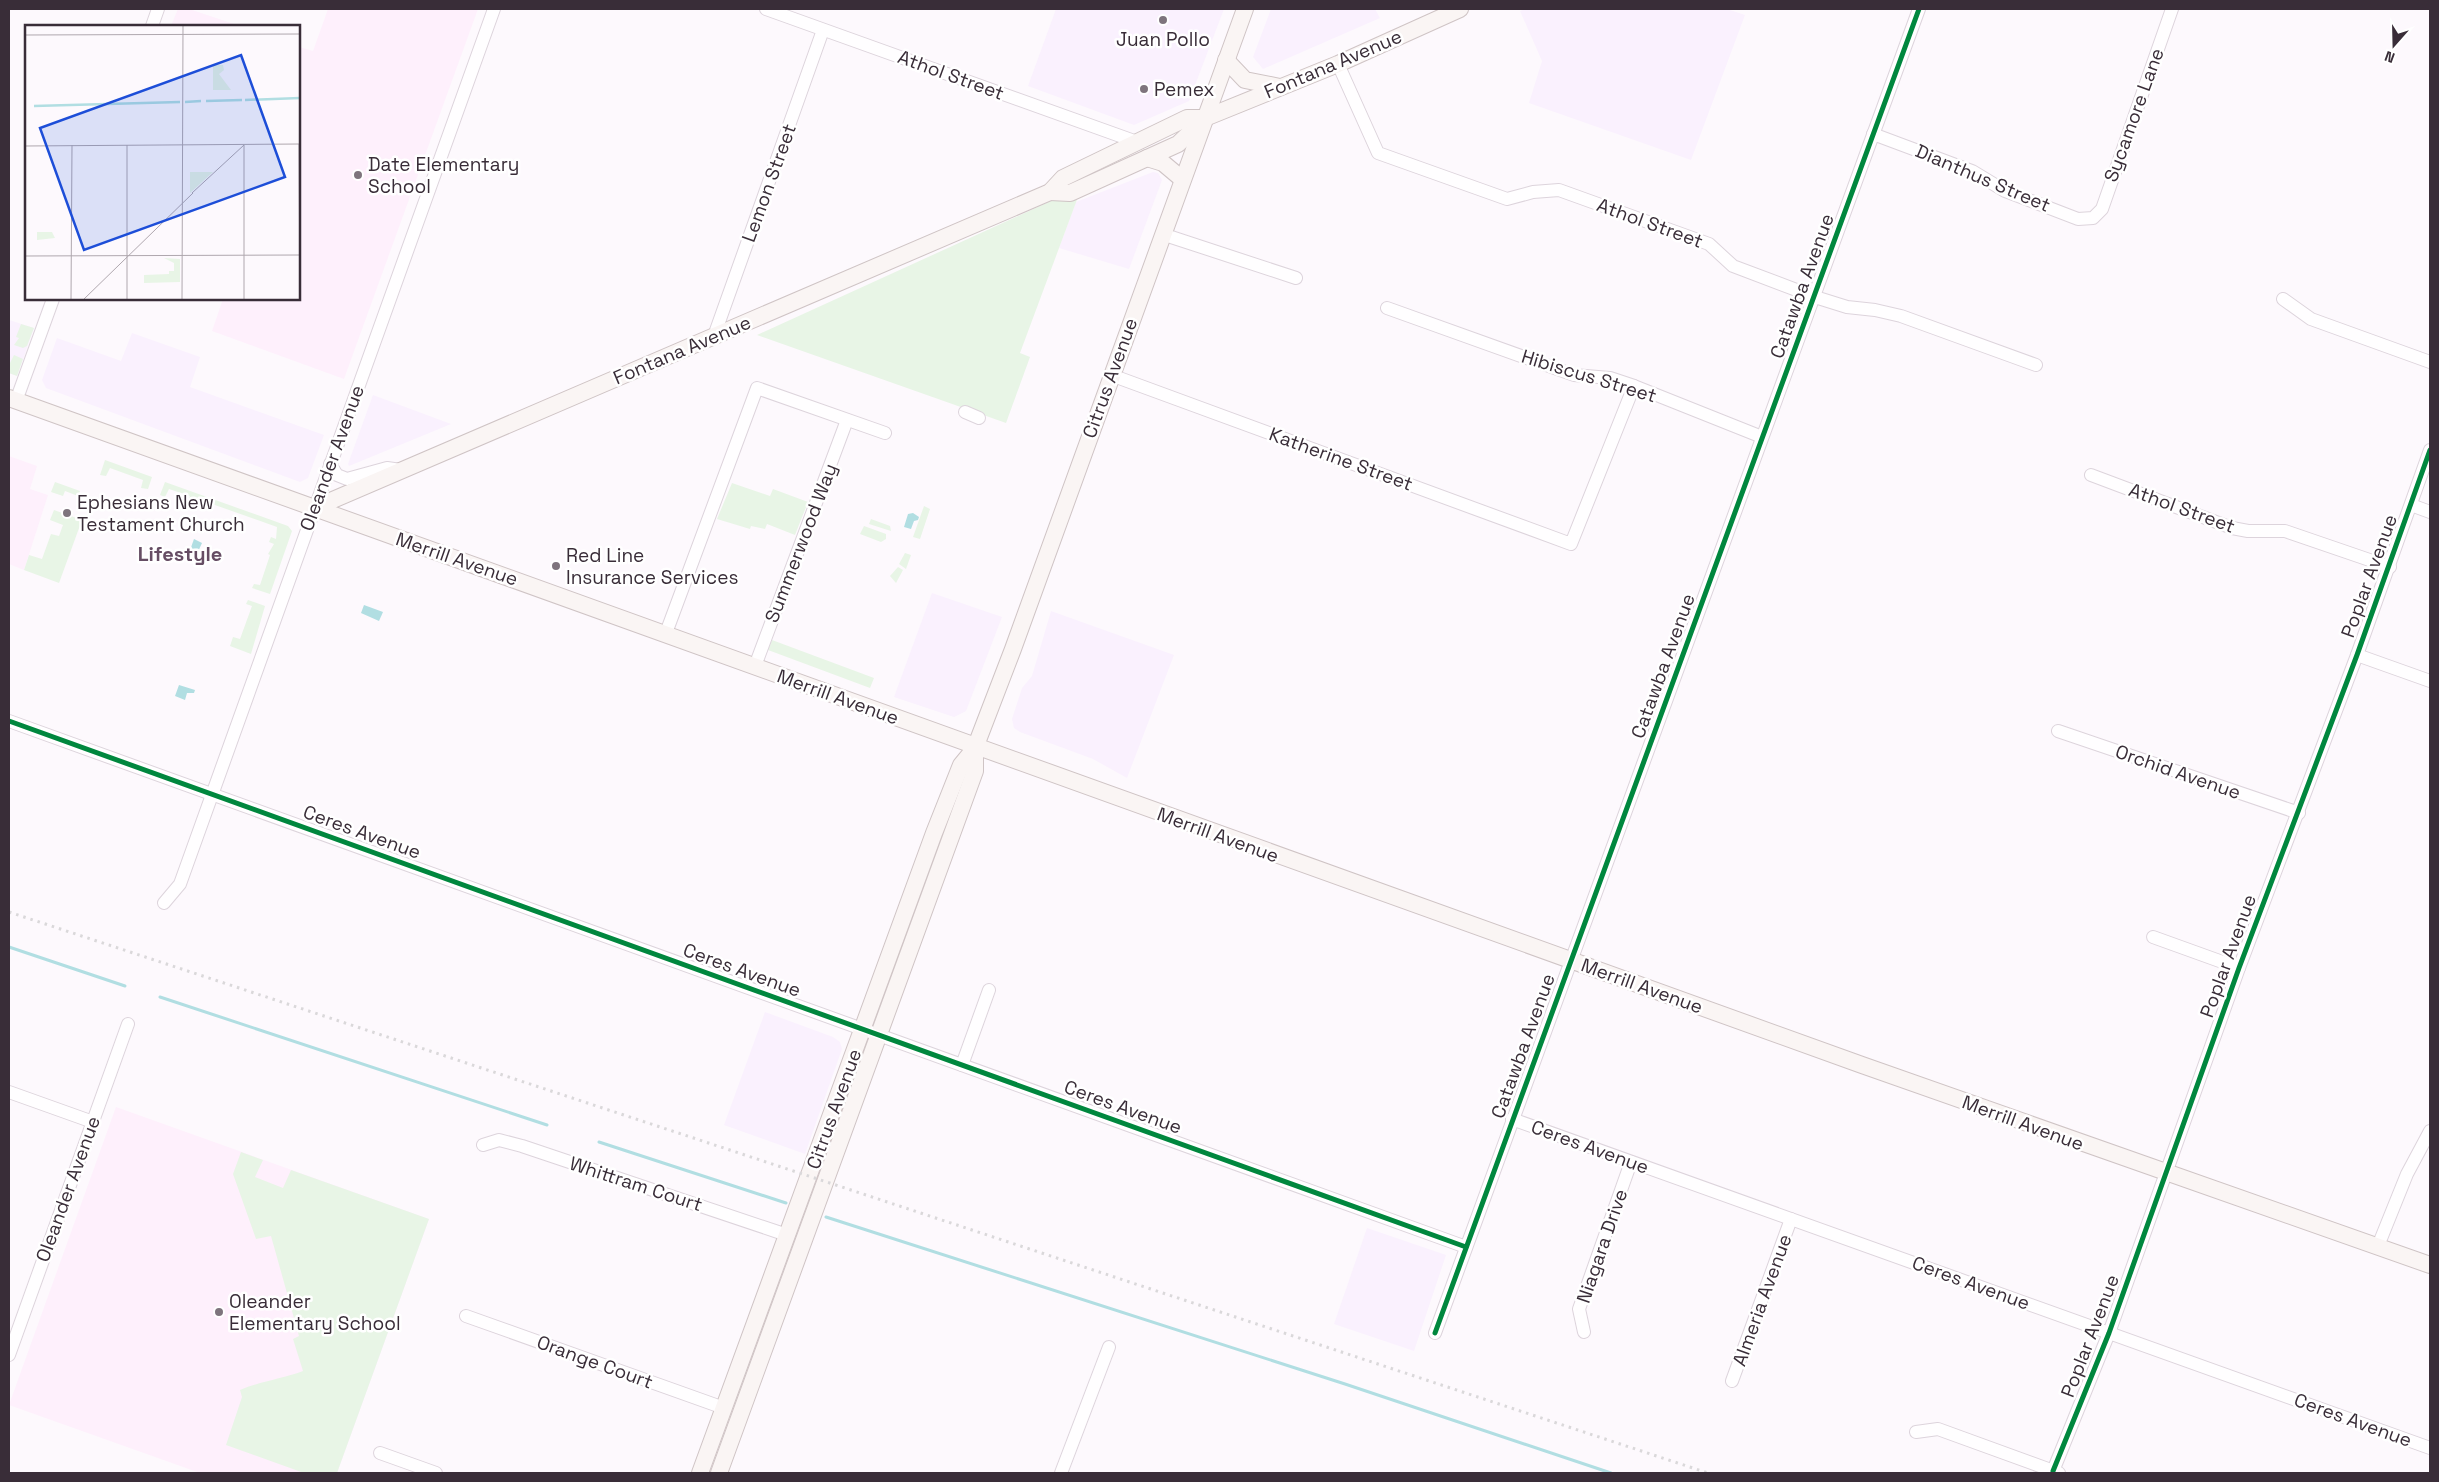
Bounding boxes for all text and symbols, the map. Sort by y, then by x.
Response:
marker: Juan Pollo [1157,14,1169,26]
north arrow [2369,20,2419,70]
street label: Fontana Avenue [1260,24,1406,104]
inset map [25,25,300,300]
place label: Juan Pollo [1116,27,1210,52]
street label: Athol Street [894,44,1008,106]
street label: Sycamore Lane [2098,45,2170,185]
text: N [2382,47,2397,67]
place label: Pemex [1154,77,1215,102]
marker: Pemex [1138,83,1150,95]
street label: Lemon Street [736,120,802,246]
street label: Dianthus Street [1912,138,2054,218]
place label: Date Elementary School [368,152,519,199]
marker: Date Elementary School [352,169,364,181]
street label: Athol Street [1593,192,1707,254]
street label: Catawba Avenue [1764,210,1840,362]
street label: Fontana Avenue [609,310,755,390]
street label: Citrus Avenue [1077,314,1143,442]
street label: Hibiscus Street [1518,344,1660,408]
street label: Oleander Avenue [294,382,370,534]
street label: Katherine Street [1266,421,1416,497]
street label: Summerwood Way [759,460,843,626]
street label: Athol Street [2125,477,2239,539]
place label: Ephesians New Testament Church [77,490,245,537]
marker: Ephesians New Testament Church [61,507,73,519]
street label: Poplar Avenue [2335,511,2403,641]
street label: Merrill Avenue [393,526,521,592]
district label: Lifestyle [138,541,222,567]
place label: Red Line Insurance Services [566,543,738,590]
marker: Red Line Insurance Services [550,560,562,572]
street label: Catawba Avenue [1625,590,1701,742]
street label: Merrill Avenue [774,663,902,731]
street label: Orchid Avenue [2112,739,2244,805]
street label: Ceres Avenue [300,799,424,865]
street label: Merrill Avenue [1154,801,1282,869]
street label: Poplar Avenue [2194,891,2262,1021]
street label: Ceres Avenue [680,937,804,1003]
street label: Merrill Avenue [1578,952,1706,1020]
street label: Catawba Avenue [1485,970,1561,1122]
street label: Citrus Avenue [801,1045,867,1173]
street label: Ceres Avenue [1061,1074,1185,1140]
street label: Merrill Avenue [1959,1089,2087,1157]
street label: Oleander Avenue [30,1113,106,1265]
street label: Ceres Avenue [1528,1114,1652,1180]
street label: Whittram Court [566,1151,706,1217]
street label: Niagara Drive [1571,1186,1633,1306]
street label: Almeria Avenue [1727,1231,1797,1369]
street label: Ceres Avenue [1909,1250,2033,1316]
street label: Poplar Avenue [2055,1271,2125,1401]
place label: Oleander Elementary School [229,1289,401,1336]
marker: Oleander Elementary School [213,1306,225,1318]
street label: Orange Court [533,1329,657,1395]
street label: Ceres Avenue [2291,1387,2415,1453]

